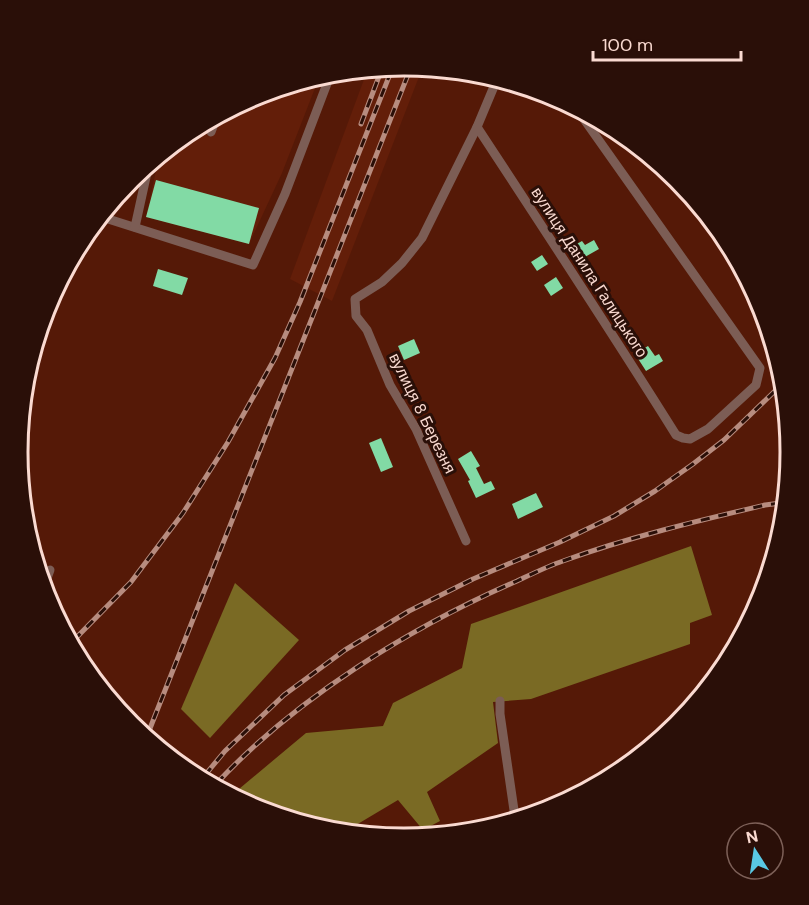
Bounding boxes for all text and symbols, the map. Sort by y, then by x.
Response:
scale bar [593,24,742,62]
text: 100 m [602,33,653,57]
street label: вулиця Данила Галицького [527,183,653,362]
street label: вулиця 8 Березня [384,349,461,477]
north arrow [725,821,785,881]
text: N [744,825,760,848]

